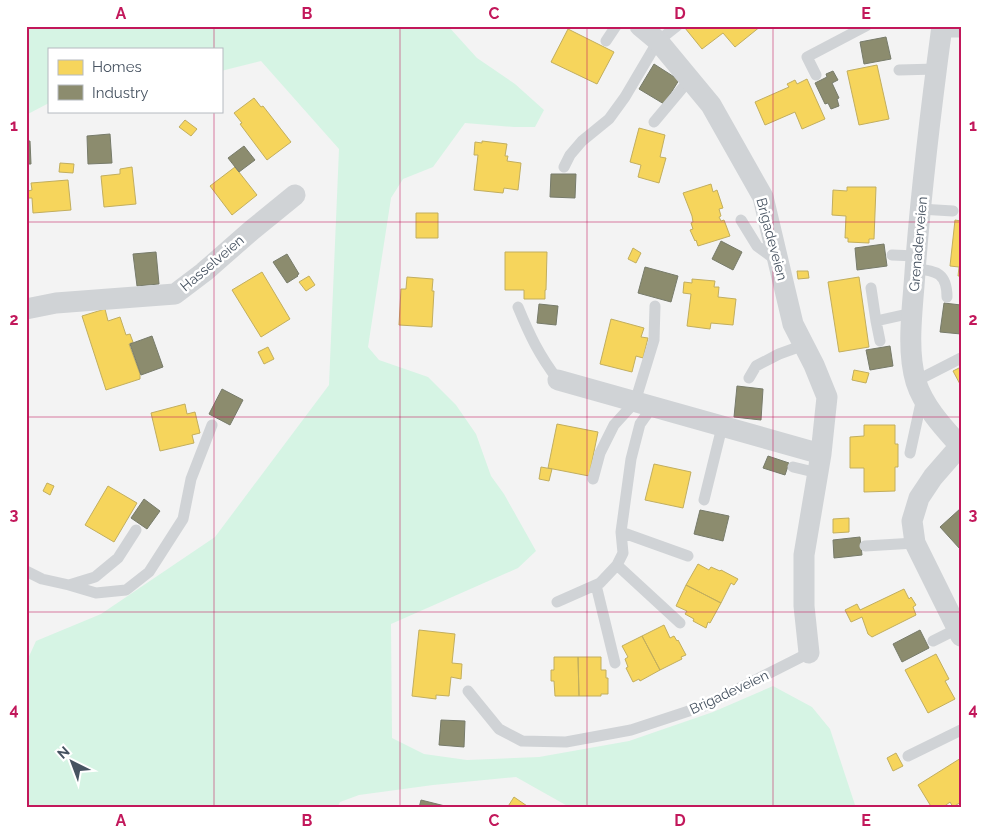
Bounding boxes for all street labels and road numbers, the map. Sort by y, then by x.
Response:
street label: Brigadeveien [753,196,791,282]
street label: Grenaderveien [906,196,930,292]
street label: Hasselveien [177,232,247,294]
street label: Brigadeveien [687,667,771,717]

